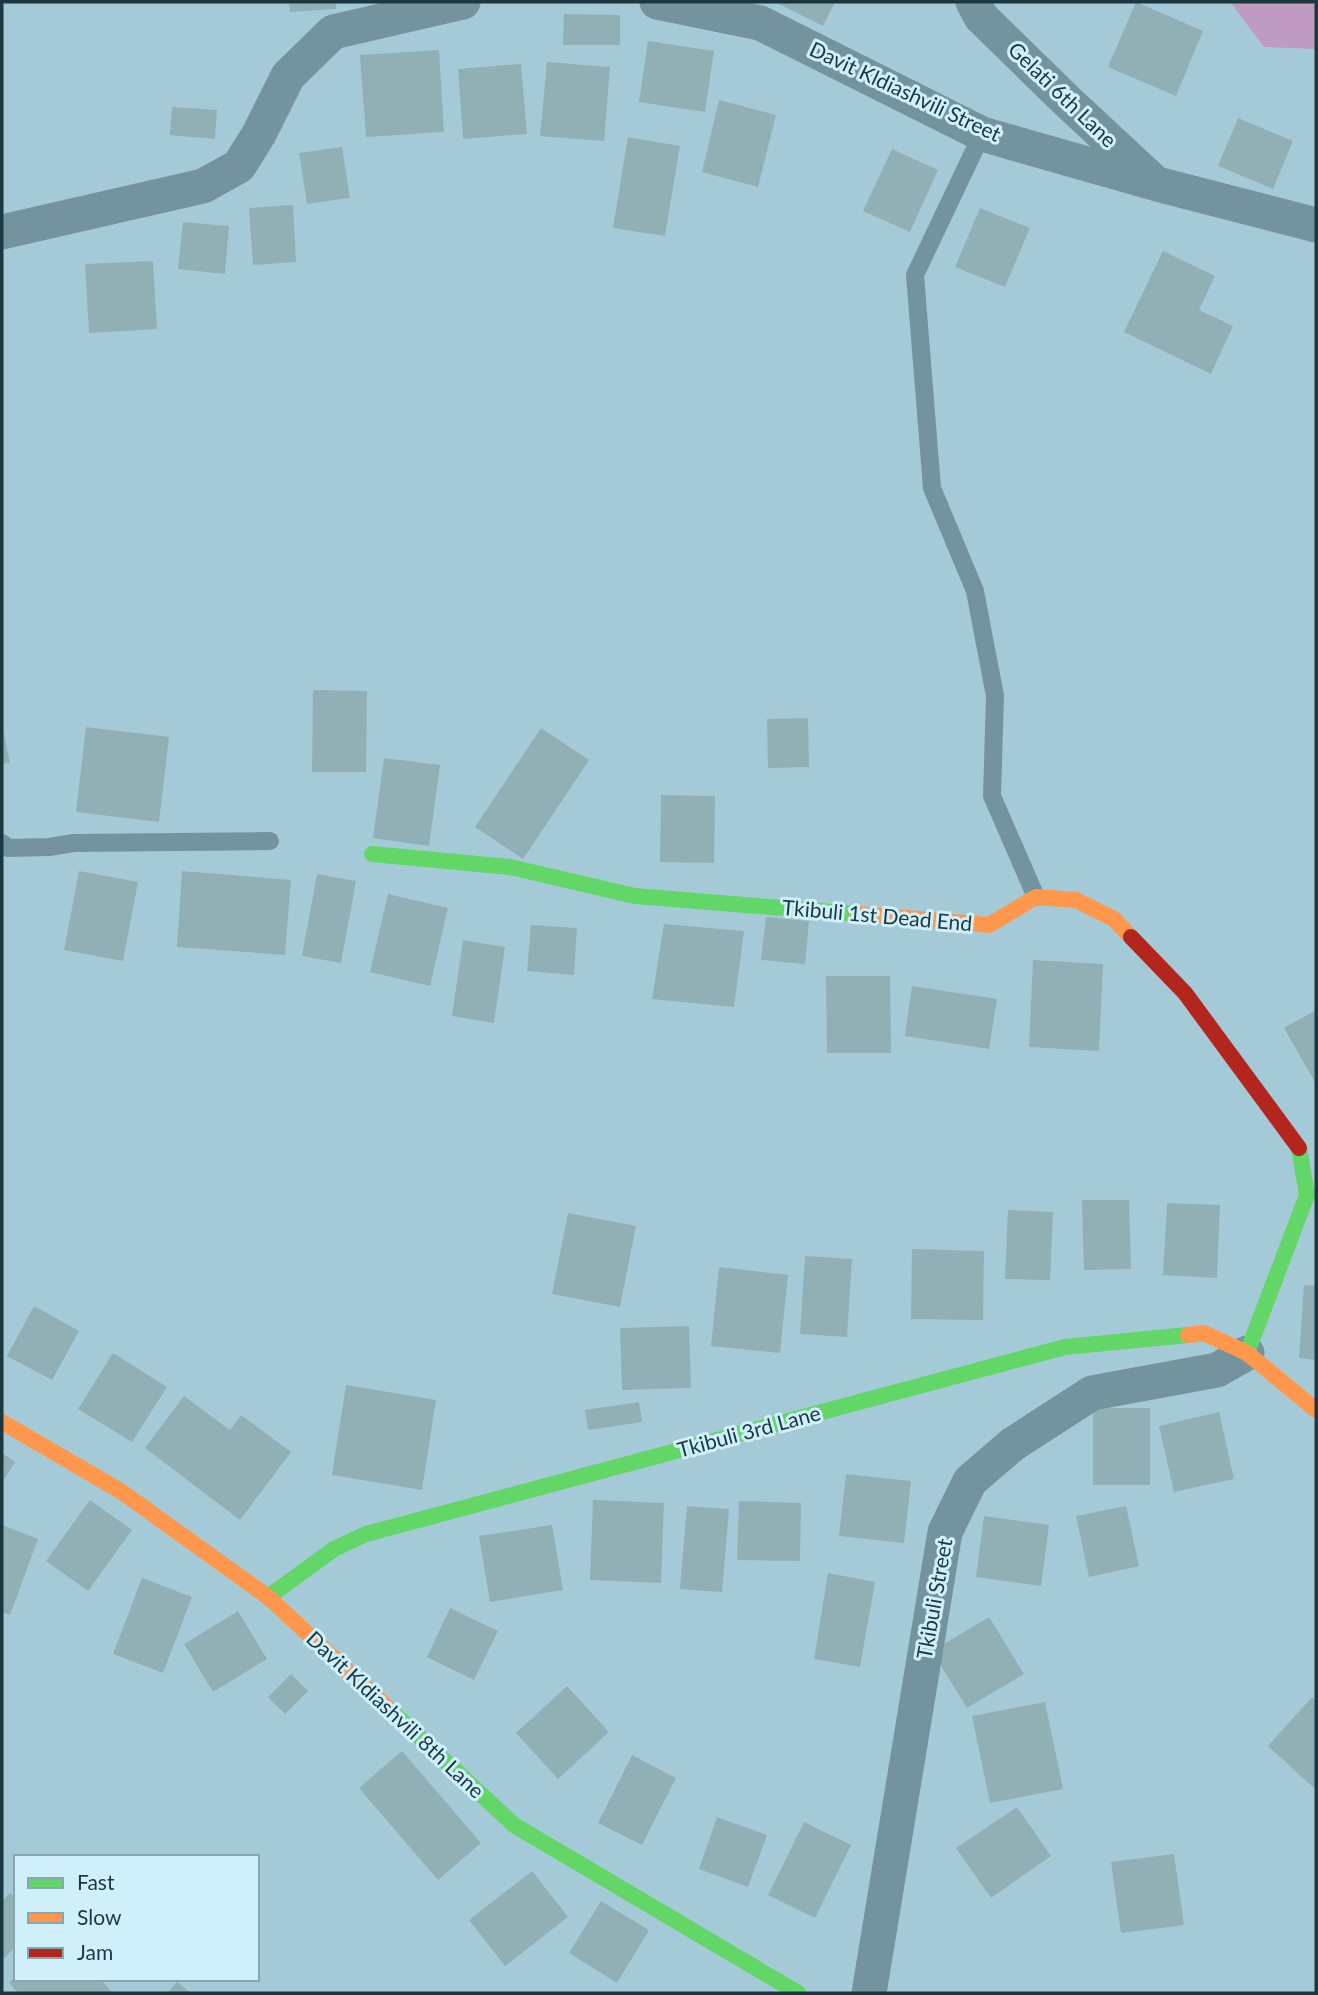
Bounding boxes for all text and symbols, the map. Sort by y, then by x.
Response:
street label: Davit Kldiashvili Street [806,35,1006,146]
street label: Gelati 6th Lane [1004,36,1122,152]
street label: Tkibuli 1st Dead End [781,894,973,935]
street label: Tkibuli 3rd Lane [674,1399,823,1462]
street label: Tkibuli Street [911,1536,957,1661]
street label: Davit Kldiashvili 8th Lane [302,1625,490,1803]
legend [14,1855,259,1981]
text: Fast [77,1869,115,1894]
text: Slow [77,1904,122,1929]
text: Jam [77,1939,113,1964]

